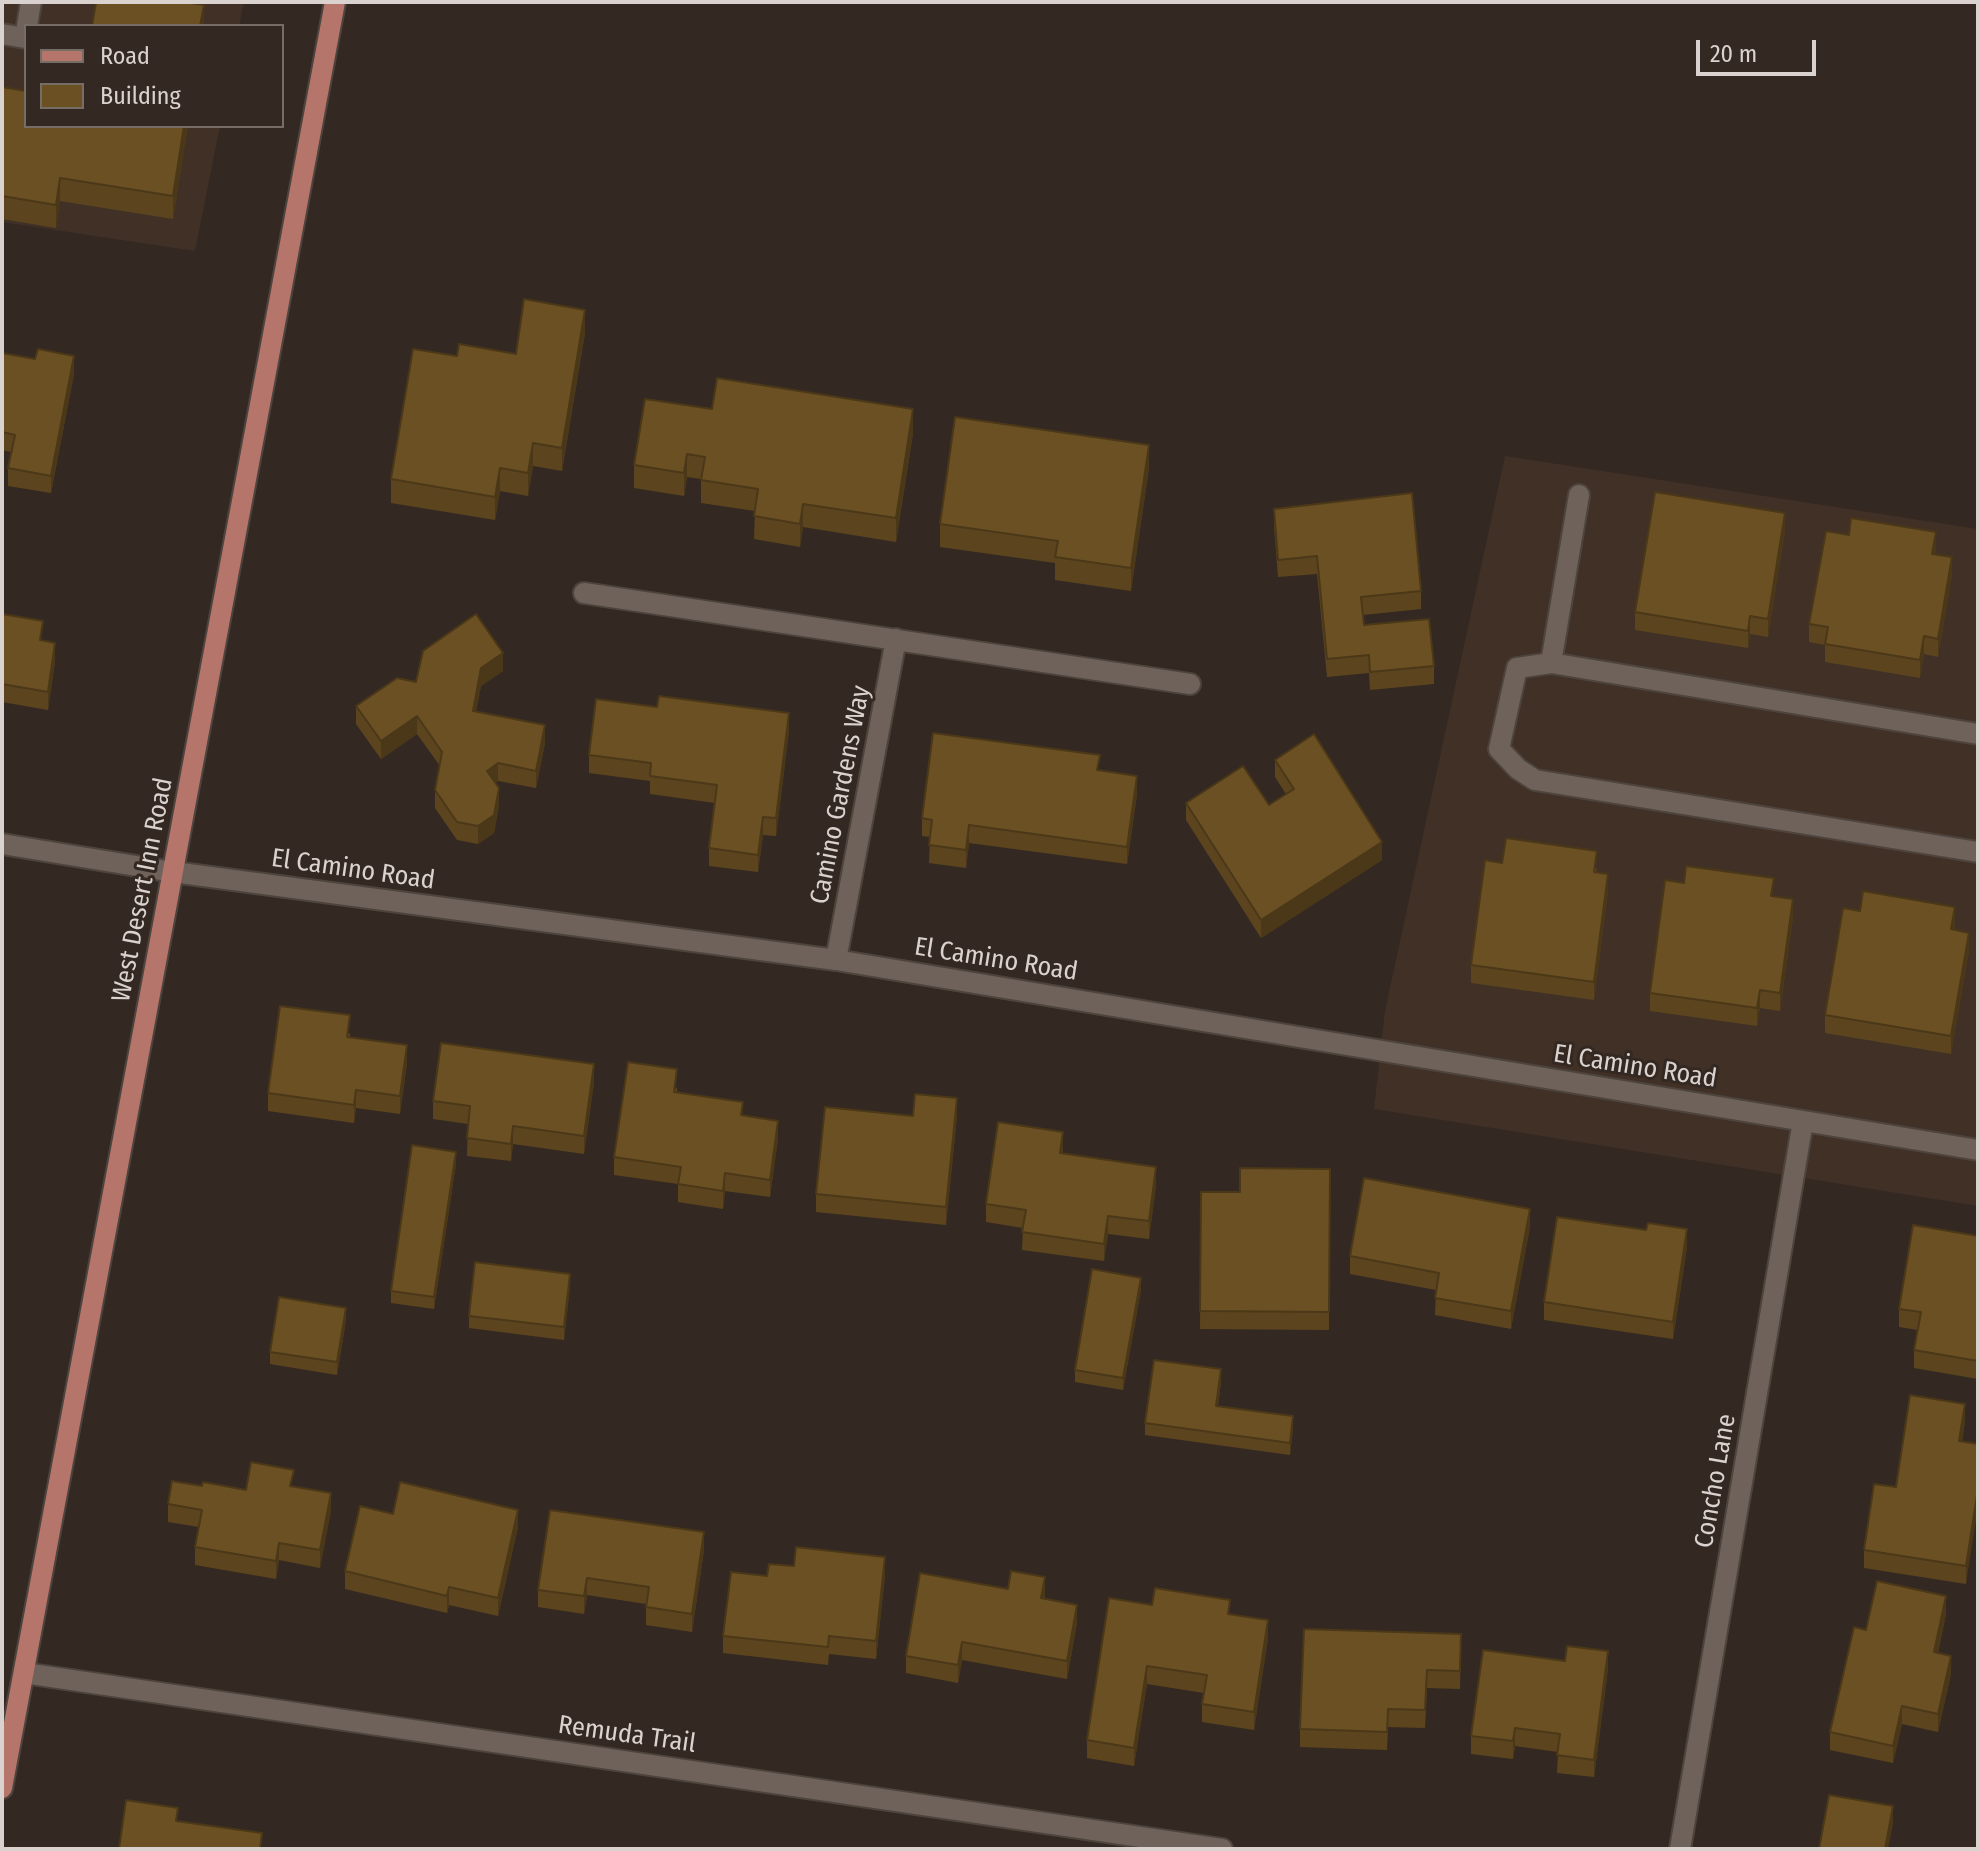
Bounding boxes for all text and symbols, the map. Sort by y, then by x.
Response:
legend [24,24,284,128]
scale bar [1700,24,1820,74]
text: 20 m [1710,40,1757,68]
text: Road [100,42,150,70]
text: Building [100,82,181,110]
street label: Camino Gardens Way [805,683,877,907]
street label: West Desert Inn Road [106,775,180,1005]
street label: El Camino Road [269,843,437,897]
street label: El Camino Road [912,932,1080,988]
street label: El Camino Road [1551,1039,1719,1095]
street label: Concho Lane [1689,1412,1743,1550]
street label: Remuda Trail [556,1710,698,1760]

